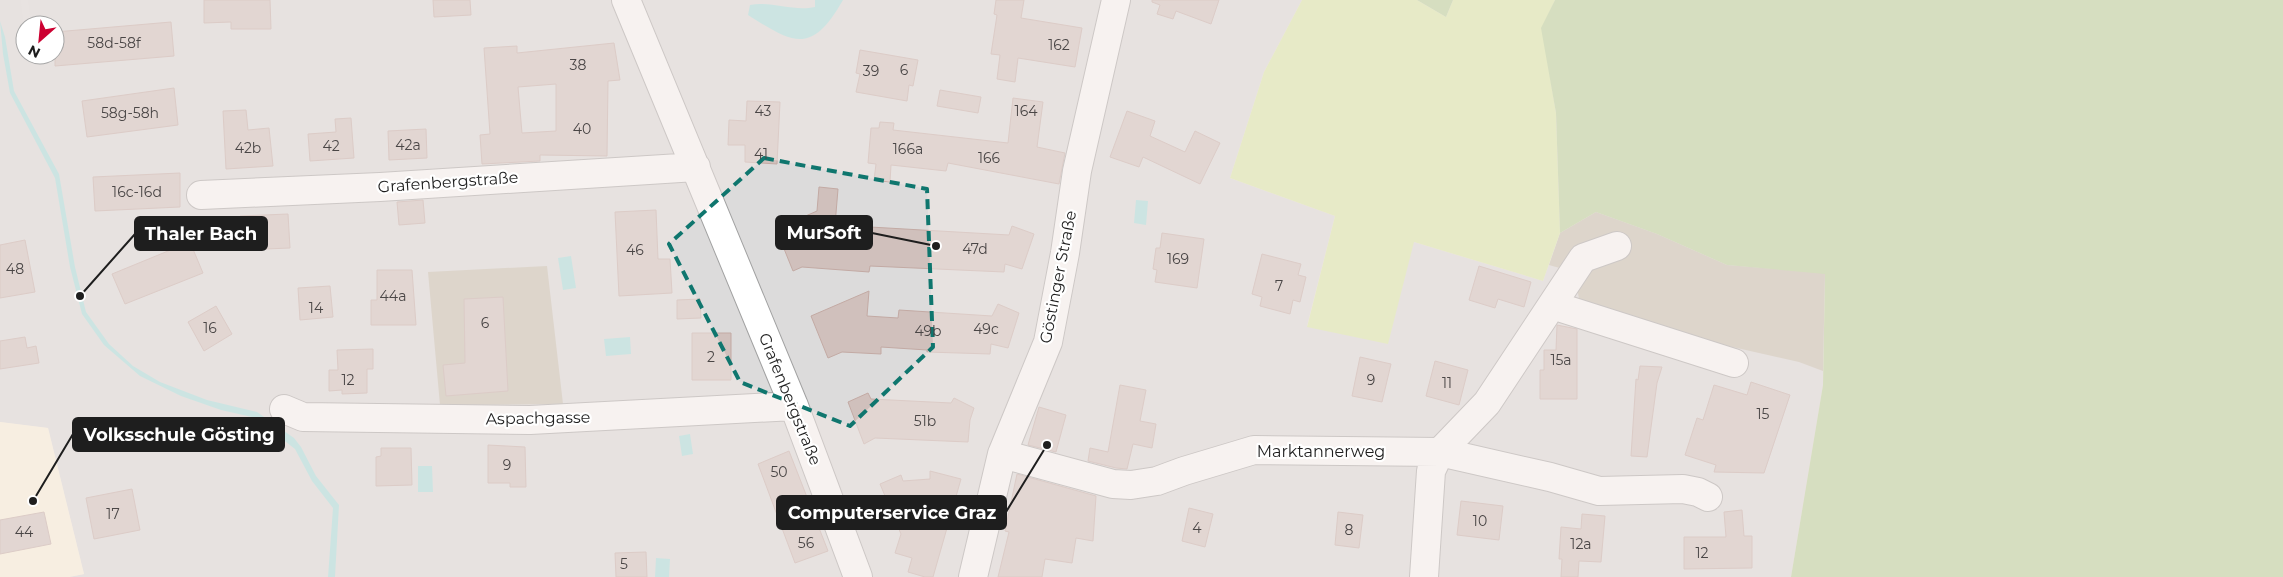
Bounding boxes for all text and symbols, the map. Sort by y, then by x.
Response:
north arrow [15,15,65,65]
house number: 58d-58f [87,34,142,52]
house number: 162 [1048,36,1070,54]
text: N [25,41,43,62]
house number: 38 [570,56,586,74]
house number: 6 [900,61,909,79]
house number: 39 [863,62,879,80]
house number: 43 [755,102,772,120]
house number: 164 [1015,102,1038,120]
house number: 58g-58h [101,104,159,122]
house number: 40 [573,120,591,138]
house number: 42a [395,136,421,154]
house number: 42 [322,137,340,155]
house number: 42b [235,139,261,157]
house number: 166a [893,140,923,158]
house number: 41 [754,145,768,163]
house number: 166 [978,149,1001,167]
street label: Grafenbergstraße [377,168,519,196]
house number: 16c-16d [112,183,162,201]
street label: Göstinger Straße [1036,209,1080,345]
callout: MurSoft [776,216,872,249]
callout: Thaler Bach [135,217,267,250]
text: MurSoft [786,222,862,244]
text: Thaler Bach [145,223,257,245]
house number: 47d [962,240,988,258]
house number: 46 [626,241,644,259]
house number: 169 [1167,250,1189,268]
house number: 48 [6,260,24,278]
house number: 7 [1275,277,1283,295]
house number: 44a [379,287,407,305]
house number: 14 [309,299,324,317]
house number: 6 [481,314,490,332]
house number: 16 [203,319,217,337]
house number: 49c [973,320,999,338]
house number: 49b [914,322,942,340]
street label: Grafenbergstraße [755,330,825,468]
house number: 2 [707,348,715,366]
house number: 15a [1550,351,1572,369]
house number: 12 [341,371,355,389]
house number: 9 [1367,371,1375,389]
house number: 11 [1442,374,1452,392]
house number: 15 [1757,405,1770,423]
street label: Aspachgasse [485,408,591,428]
house number: 51b [914,412,936,430]
callout: Volksschule Gösting [73,418,284,451]
text: Volksschule Gösting [82,424,275,446]
street label: Marktannerweg [1257,442,1385,461]
house number: 9 [503,456,511,474]
house number: 50 [770,463,788,481]
callout: Computerservice Graz [777,496,1006,529]
text: Computerservice Graz [788,502,997,524]
house number: 17 [106,505,120,523]
house number: 10 [1473,512,1487,530]
house number: 4 [1192,519,1202,537]
house number: 8 [1345,521,1354,539]
house number: 44 [15,523,34,541]
house number: 56 [798,534,815,552]
house number: 12a [1570,535,1592,553]
house number: 12 [1695,544,1709,562]
house number: 5 [620,555,628,573]

